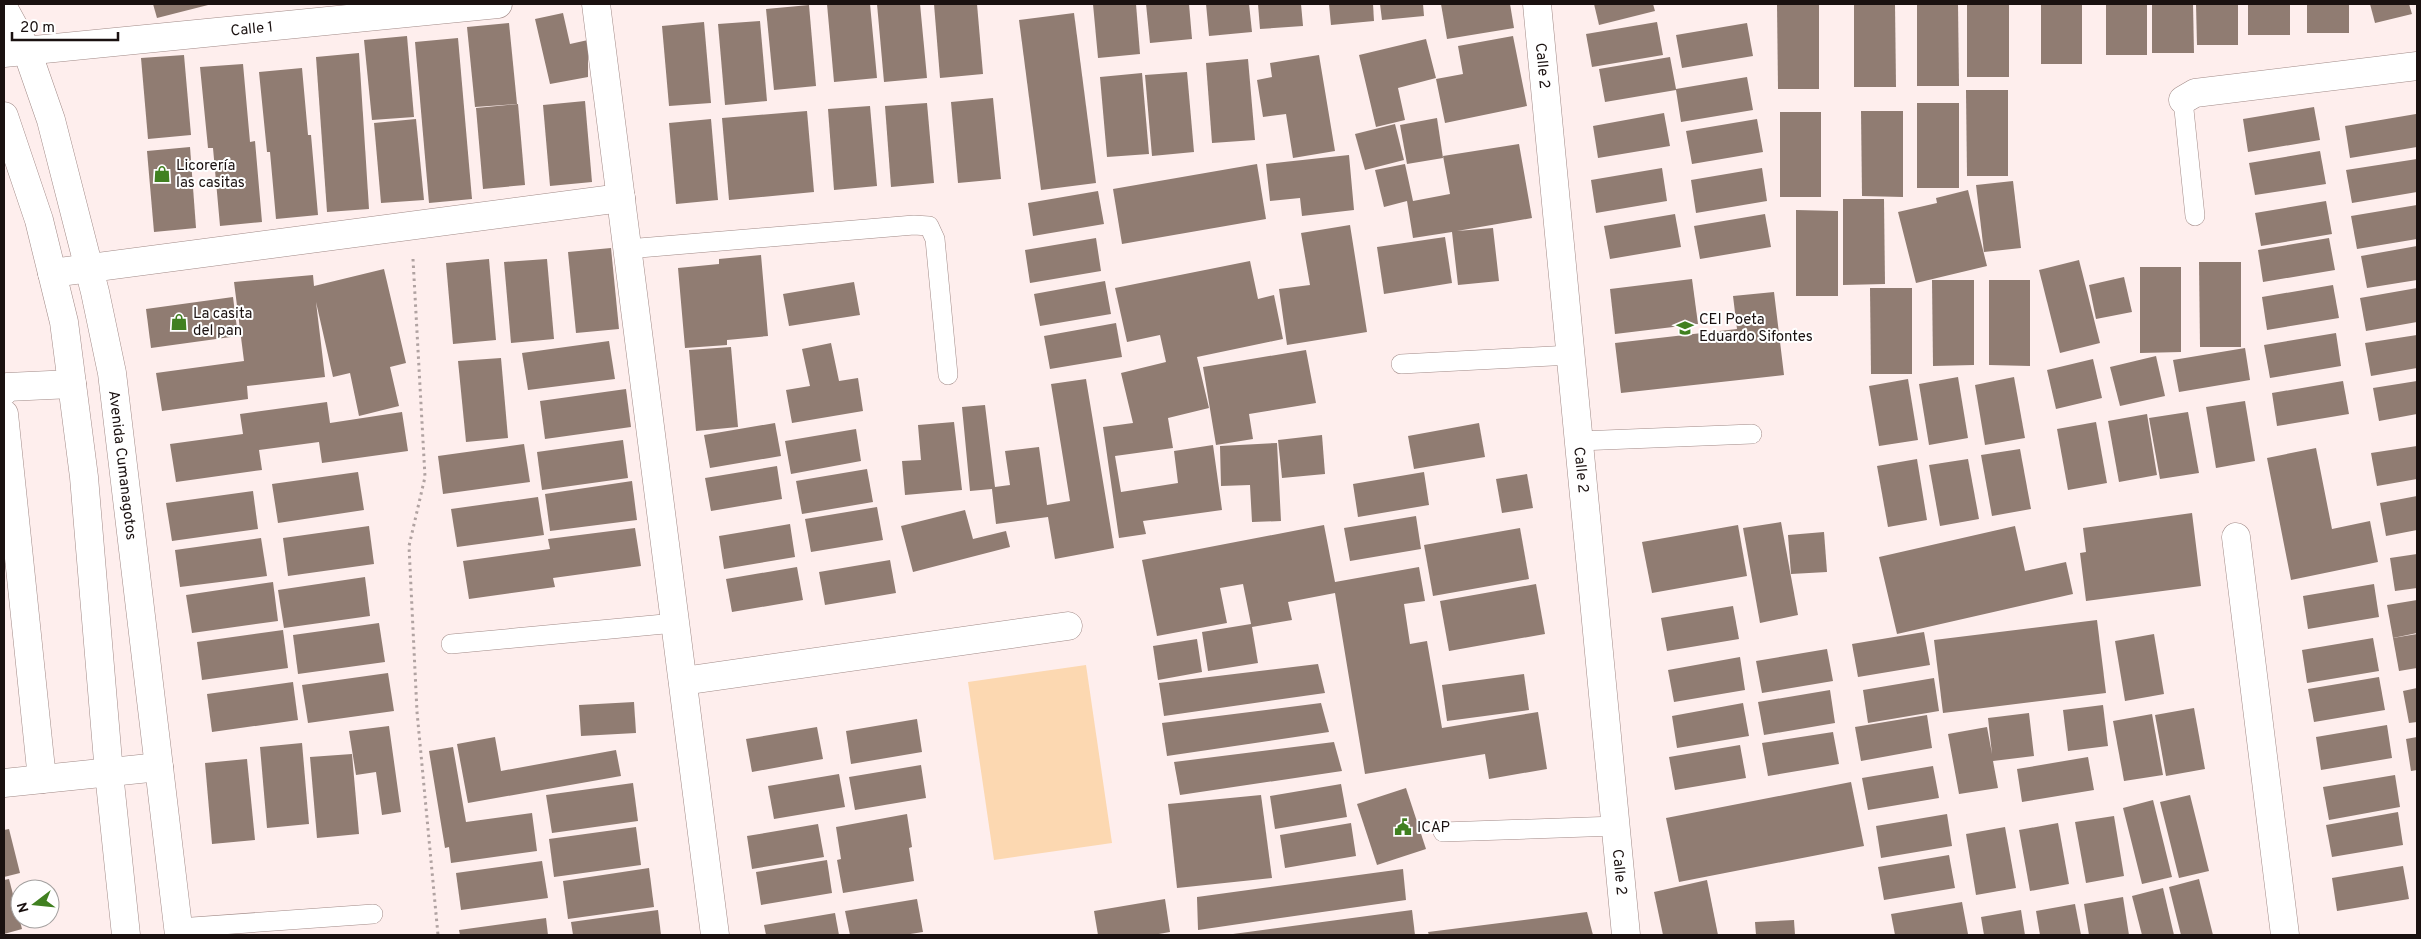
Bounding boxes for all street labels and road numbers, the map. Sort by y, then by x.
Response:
street label: Calle 1 [230,18,274,41]
street label: Calle 2 [1530,42,1553,90]
street label: Avenida Cumanagotos [103,389,140,541]
street label: Calle 2 [1568,446,1592,494]
street label: Calle 2 [1607,848,1630,896]

